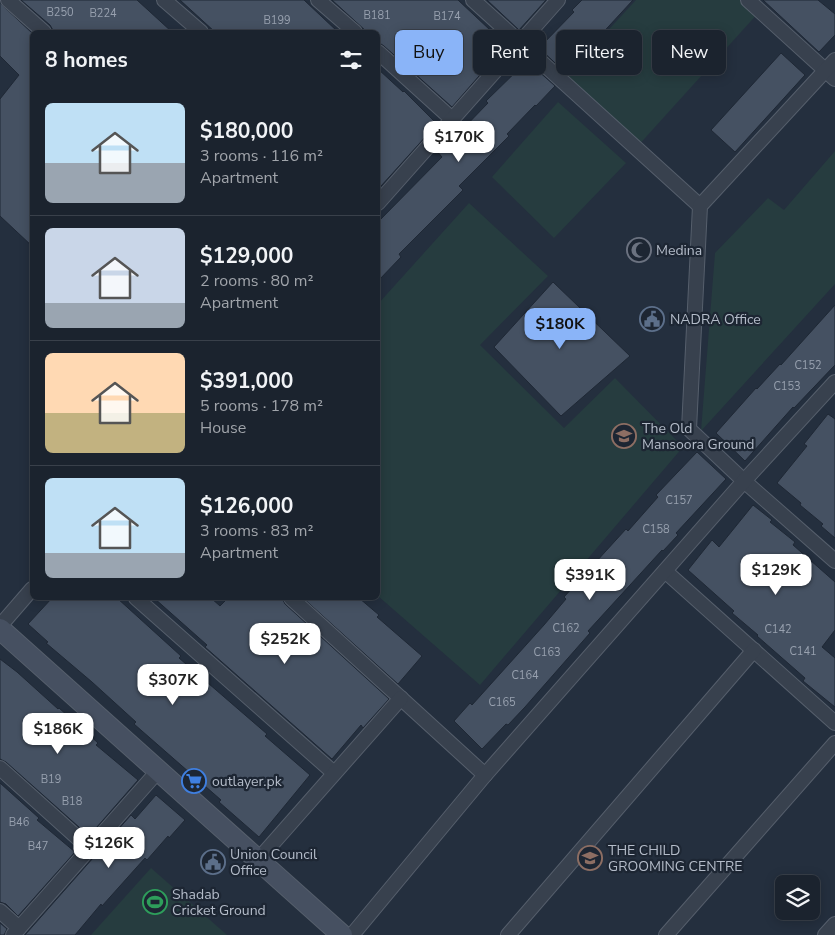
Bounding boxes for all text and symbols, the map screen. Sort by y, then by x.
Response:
house number: B250 [46,5,74,20]
house number: B224 [89,6,117,21]
house number: B181 [363,8,391,23]
house number: B174 [433,9,461,24]
house number: B199 [263,13,291,28]
chip: Buy [395,30,463,75]
chip: Rent [473,30,546,75]
chip: Filters [556,30,642,75]
chip: New [652,30,726,75]
text: 8 homes [45,46,128,74]
icon: filters [337,46,365,74]
text: $180,000 [200,117,293,145]
pin: $170K [424,120,494,163]
icon: home [85,123,145,183]
text: $170K [434,126,484,148]
text: 3 rooms · 116 m² [200,145,323,167]
text: Apartment [200,167,278,189]
mosque icon: Medina [626,237,652,263]
place label: Medina [656,241,702,260]
text: $129,000 [200,242,293,270]
icon: home [85,248,145,308]
text: 2 rooms · 80 m² [200,270,313,292]
text: Apartment [200,292,278,314]
public building icon: NADRA Office [639,306,665,332]
pin: $180K [525,308,595,350]
place label: NADRA Office [670,310,761,329]
text: $180K [535,313,585,335]
house number: C152 [794,358,822,373]
text: $391,000 [200,367,293,395]
icon: home [85,373,145,433]
house number: C153 [773,379,801,394]
text: 5 rooms · 178 m² [200,395,323,417]
text: House [200,417,246,439]
place label: The Old Mansoora Ground [642,419,754,454]
school or university icon: The Old Mansoora Ground [611,423,637,449]
text: $126,000 [200,492,293,520]
house number: C157 [665,493,693,508]
icon: home [85,498,145,558]
text: 3 rooms · 83 m² [200,520,313,542]
house number: C158 [642,522,670,537]
text: Apartment [200,542,278,564]
pin: $129K [741,554,811,596]
pin: $391K [555,558,625,601]
text: $129K [751,559,801,581]
text: $391K [565,564,615,586]
house number: C162 [552,621,580,636]
pin: $252K [250,622,320,665]
house number: C142 [764,622,792,637]
text: $252K [260,628,310,650]
house number: C141 [789,644,817,659]
house number: C163 [533,645,561,660]
pin: $307K [138,664,208,706]
house number: C164 [511,668,539,683]
text: $307K [148,669,198,691]
house number: C165 [488,695,516,710]
pin: $186K [23,712,93,755]
text: $186K [33,718,83,740]
supermarket icon: outlayer.pk [181,768,207,794]
house number: B19 [41,772,61,787]
place label: outlayer.pk [212,772,283,791]
house number: B18 [62,794,83,809]
house number: B46 [9,815,30,830]
pin: $126K [74,826,144,869]
text: $126K [84,832,134,854]
house number: B47 [28,839,48,854]
place label: THE CHILD GROOMING CENTRE [608,841,743,876]
place label: Union Council Office [230,845,318,880]
school or university icon: THE CHILD GROOMING CENTRE [577,845,603,871]
public building icon: Union Council Office [200,849,226,875]
map controls [775,875,820,920]
button: layers [775,875,820,920]
place label: Shadab Cricket Ground [172,885,266,920]
sports icon: Shadab Cricket Ground [142,889,168,915]

